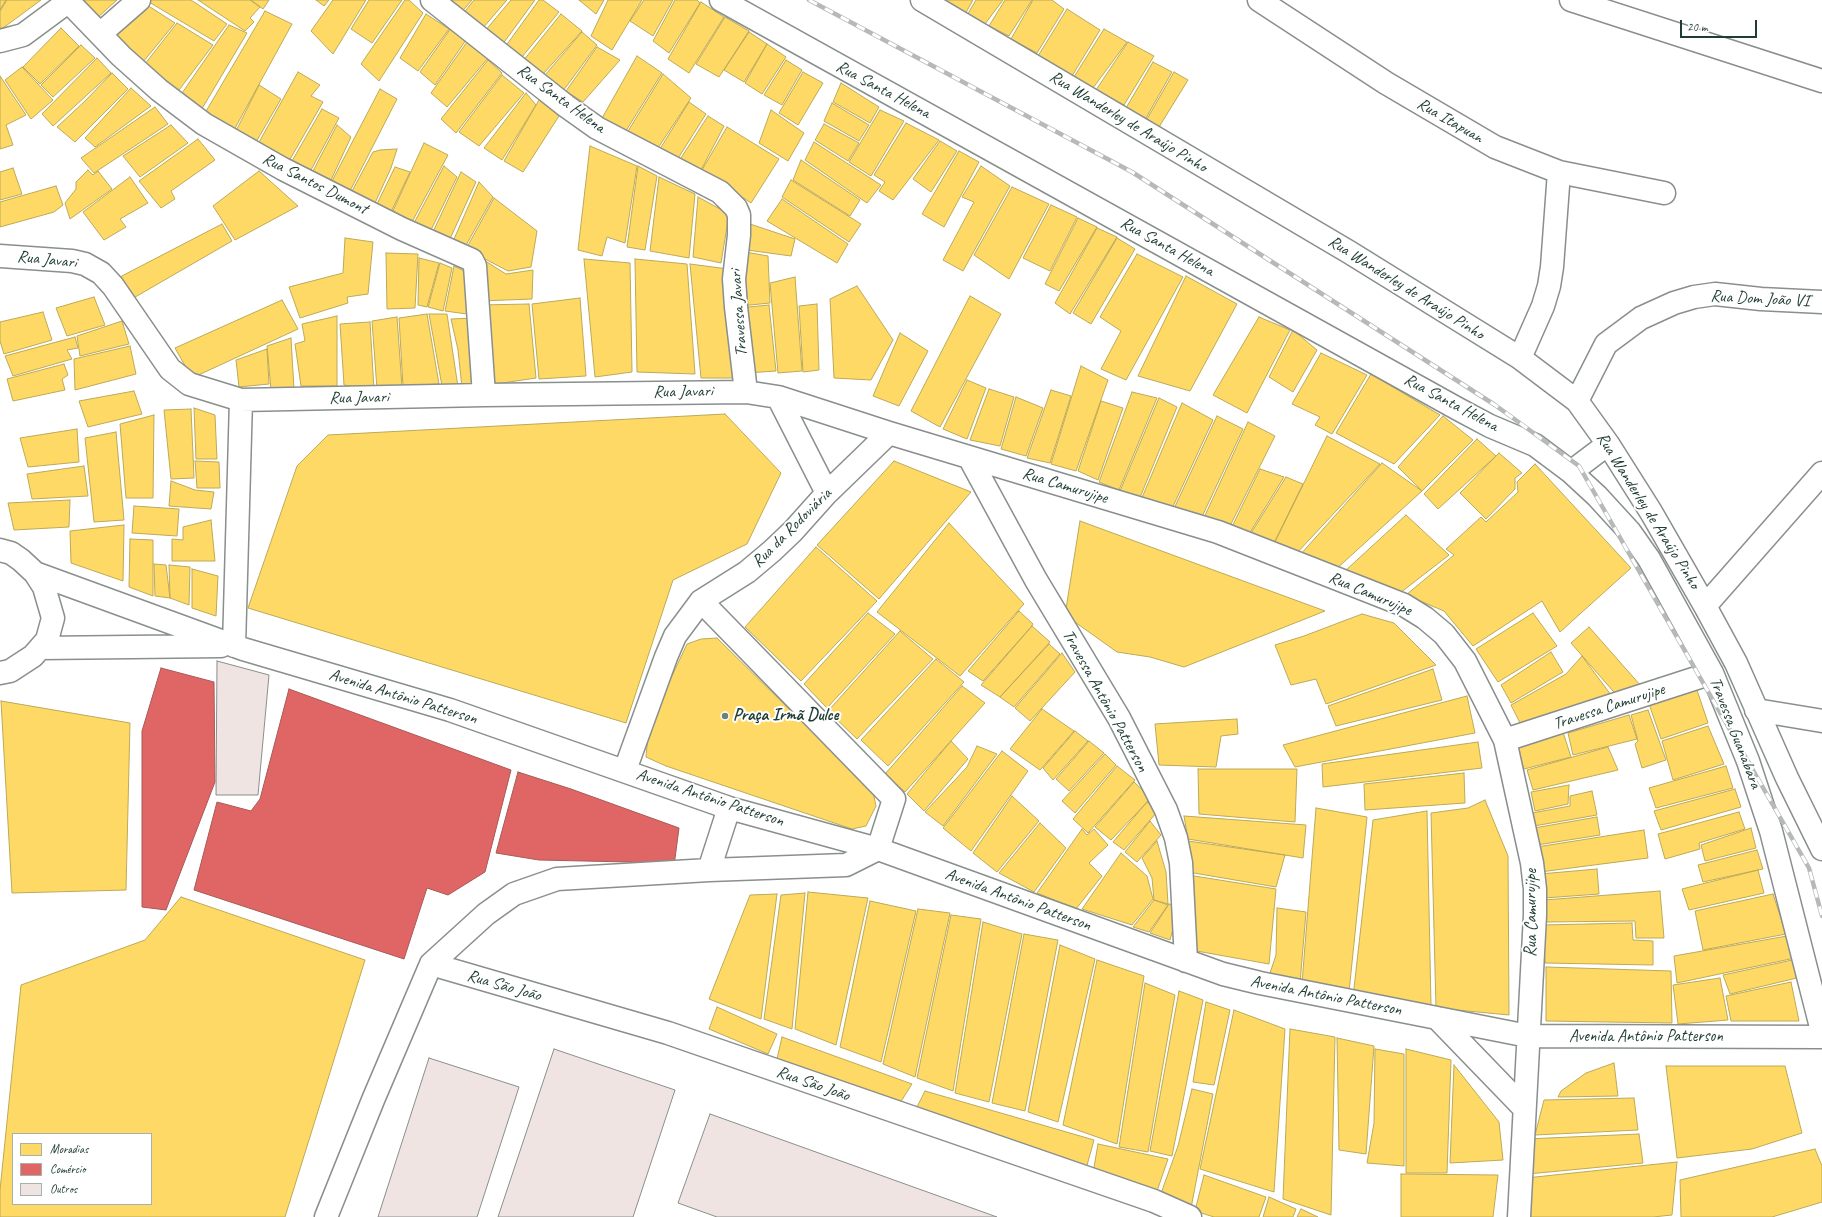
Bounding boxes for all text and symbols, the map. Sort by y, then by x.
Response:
scale bar [1682,12,1759,38]
text: 20 m [1687,19,1707,35]
street label: Rua Santa Helena [832,57,934,123]
street label: Rua Santa Helena [513,60,609,138]
street label: Rua Wanderley de Araújo Pinho [1045,67,1211,177]
street label: Rua Itapuan [1413,94,1487,148]
street label: Rua Santos Dumont [259,149,371,219]
street label: Rua Santa Helena [1117,213,1217,281]
street label: Rua Wanderley de Araújo Pinho [1324,232,1488,344]
street label: Rua Javari [16,247,78,273]
street label: Travessa Javari [726,269,752,357]
street label: Rua Dom João VI [1710,286,1810,312]
street label: Rua Santa Helena [1400,370,1502,436]
street label: Rua Javari [653,381,713,403]
street label: Rua Javari [329,387,389,409]
street label: Rua Wanderley de Araújo Pinho [1592,429,1704,593]
street label: Rua Camurujipe [1020,463,1110,509]
street label: Rua da Rodoviária [748,484,836,572]
street label: Rua Camurujipe [1325,567,1415,621]
street label: Travessa Antônio Patterson [1057,626,1153,776]
street label: Avenida Antônio Patterson [326,665,480,729]
street label: Travessa Guanabara [1704,675,1766,791]
street label: Travessa Camurujipe [1551,679,1667,735]
place label: Praça Irmã Dulce [733,706,838,726]
marker: Praça Irmã Dulce [720,711,730,721]
street label: Avenida Antônio Patterson [634,765,786,831]
street label: Avenida Antônio Patterson [942,864,1094,936]
street label: Rua Camurujipe [1522,869,1542,957]
street label: Rua São João [465,966,543,1006]
street label: Avenida Antônio Patterson [1249,971,1403,1021]
street label: Avenida Antônio Patterson [1569,1027,1723,1047]
street label: Rua São João [774,1062,852,1106]
legend [12,1133,152,1205]
text: Moradias [50,1141,88,1157]
text: Comércio [50,1161,86,1177]
text: Outros [50,1181,77,1197]

